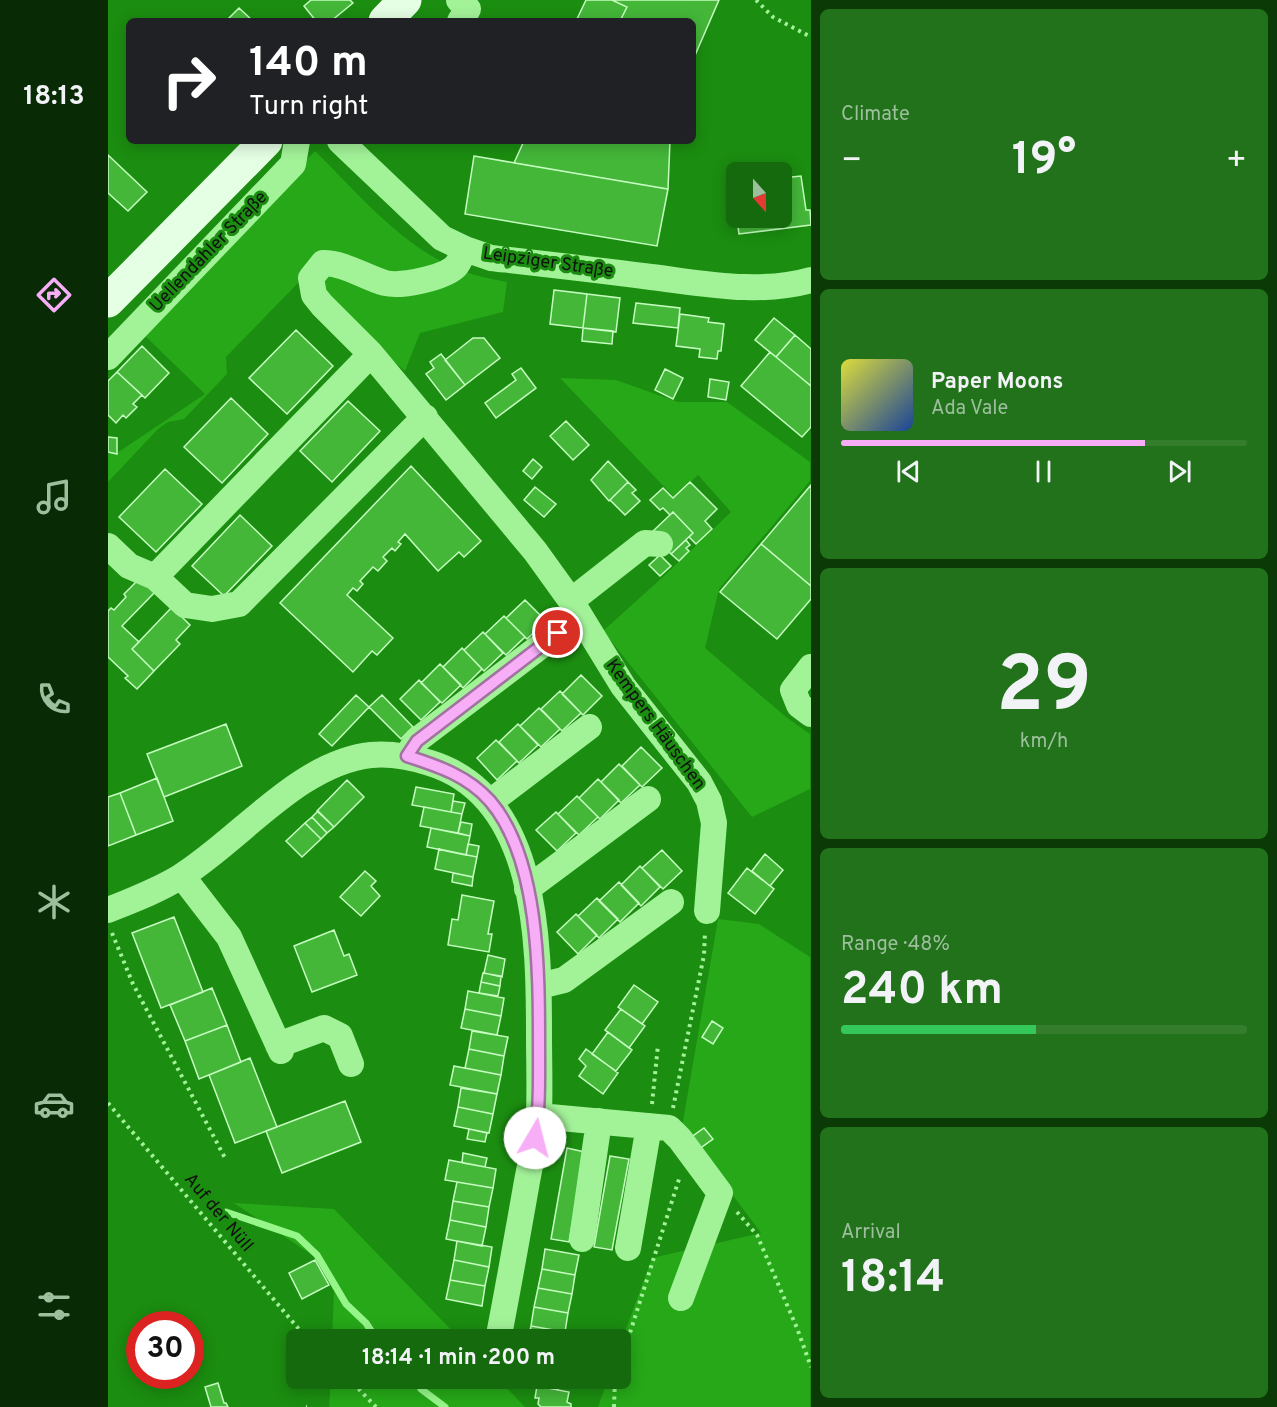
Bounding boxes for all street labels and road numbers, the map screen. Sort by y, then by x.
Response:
street label: Uellendahler Straße [145,187,273,317]
street label: Leipziger Straße [481,242,615,284]
street label: Kempers Häuschen [600,655,710,795]
street label: Auf der Nüll [178,1169,258,1257]

